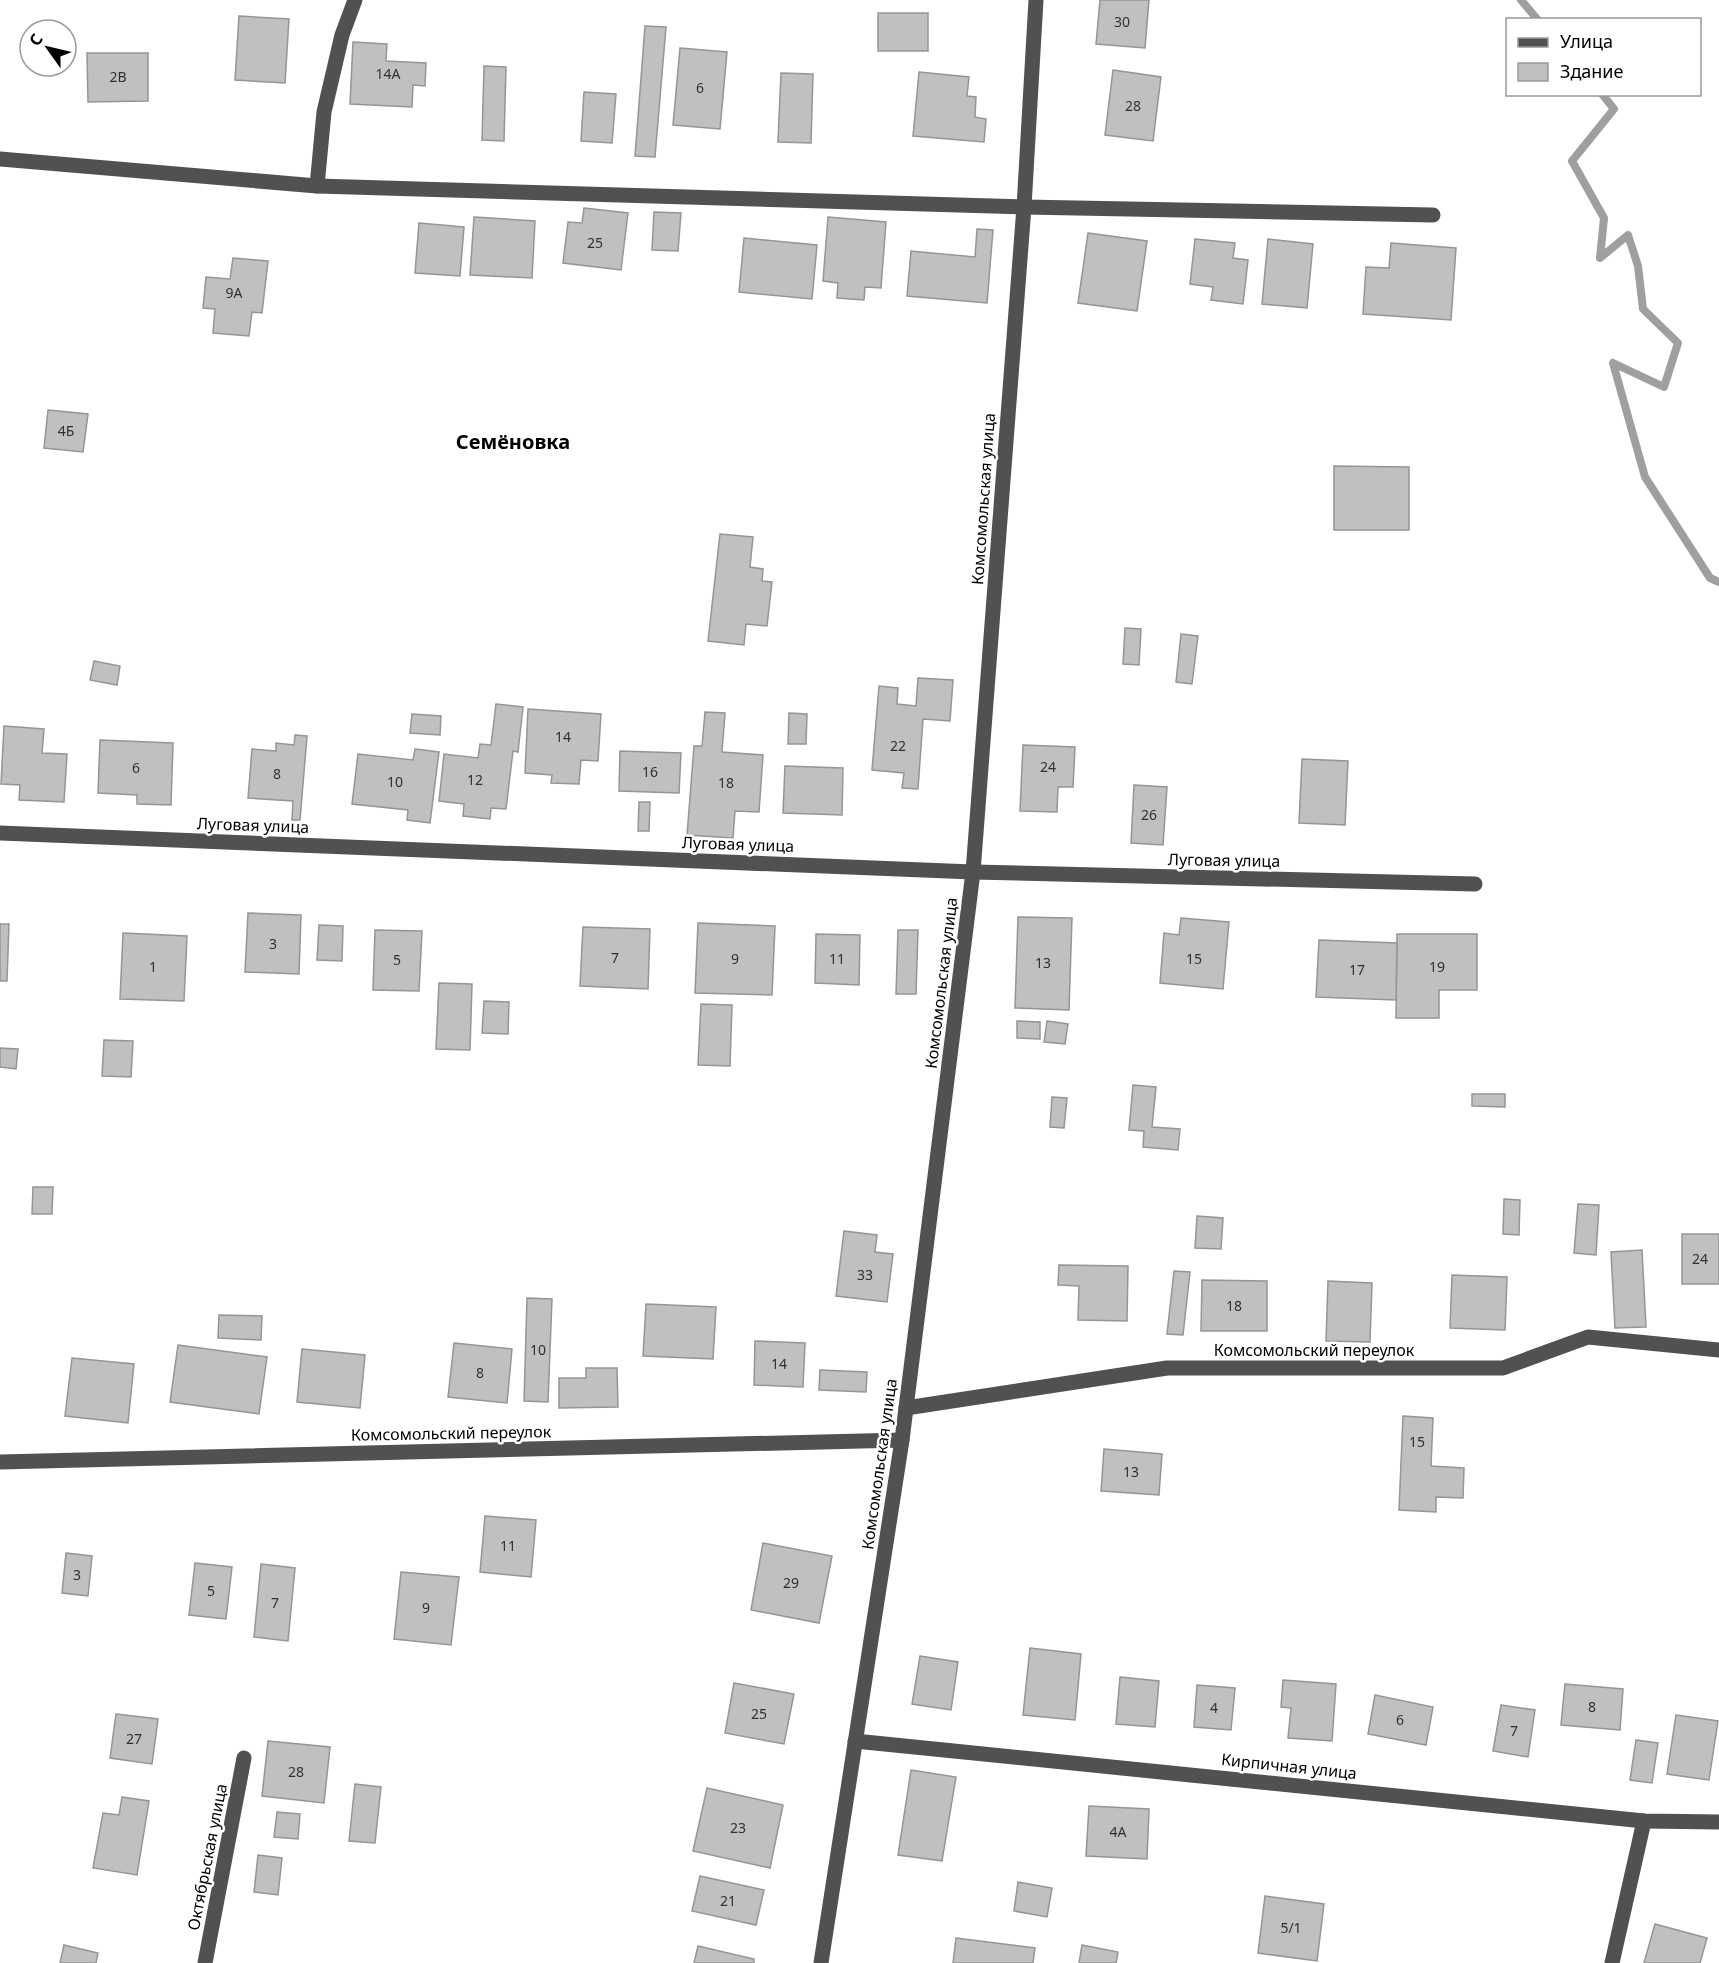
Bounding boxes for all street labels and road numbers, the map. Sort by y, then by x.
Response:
street label: Комсомольская улица [966,412,1000,586]
street label: Луговая улица [196,812,310,838]
street label: Луговая улица [681,831,795,857]
street label: Луговая улица [1168,848,1280,872]
street label: Комсомольская улица [920,896,962,1070]
street label: Комсомольский переулок [1214,1339,1415,1361]
street label: Комсомольская улица [856,1377,902,1551]
street label: Комсомольский переулок [351,1420,552,1446]
street label: Кирпичная улица [1220,1748,1358,1784]
street label: Октябрьская улица [182,1782,232,1932]

